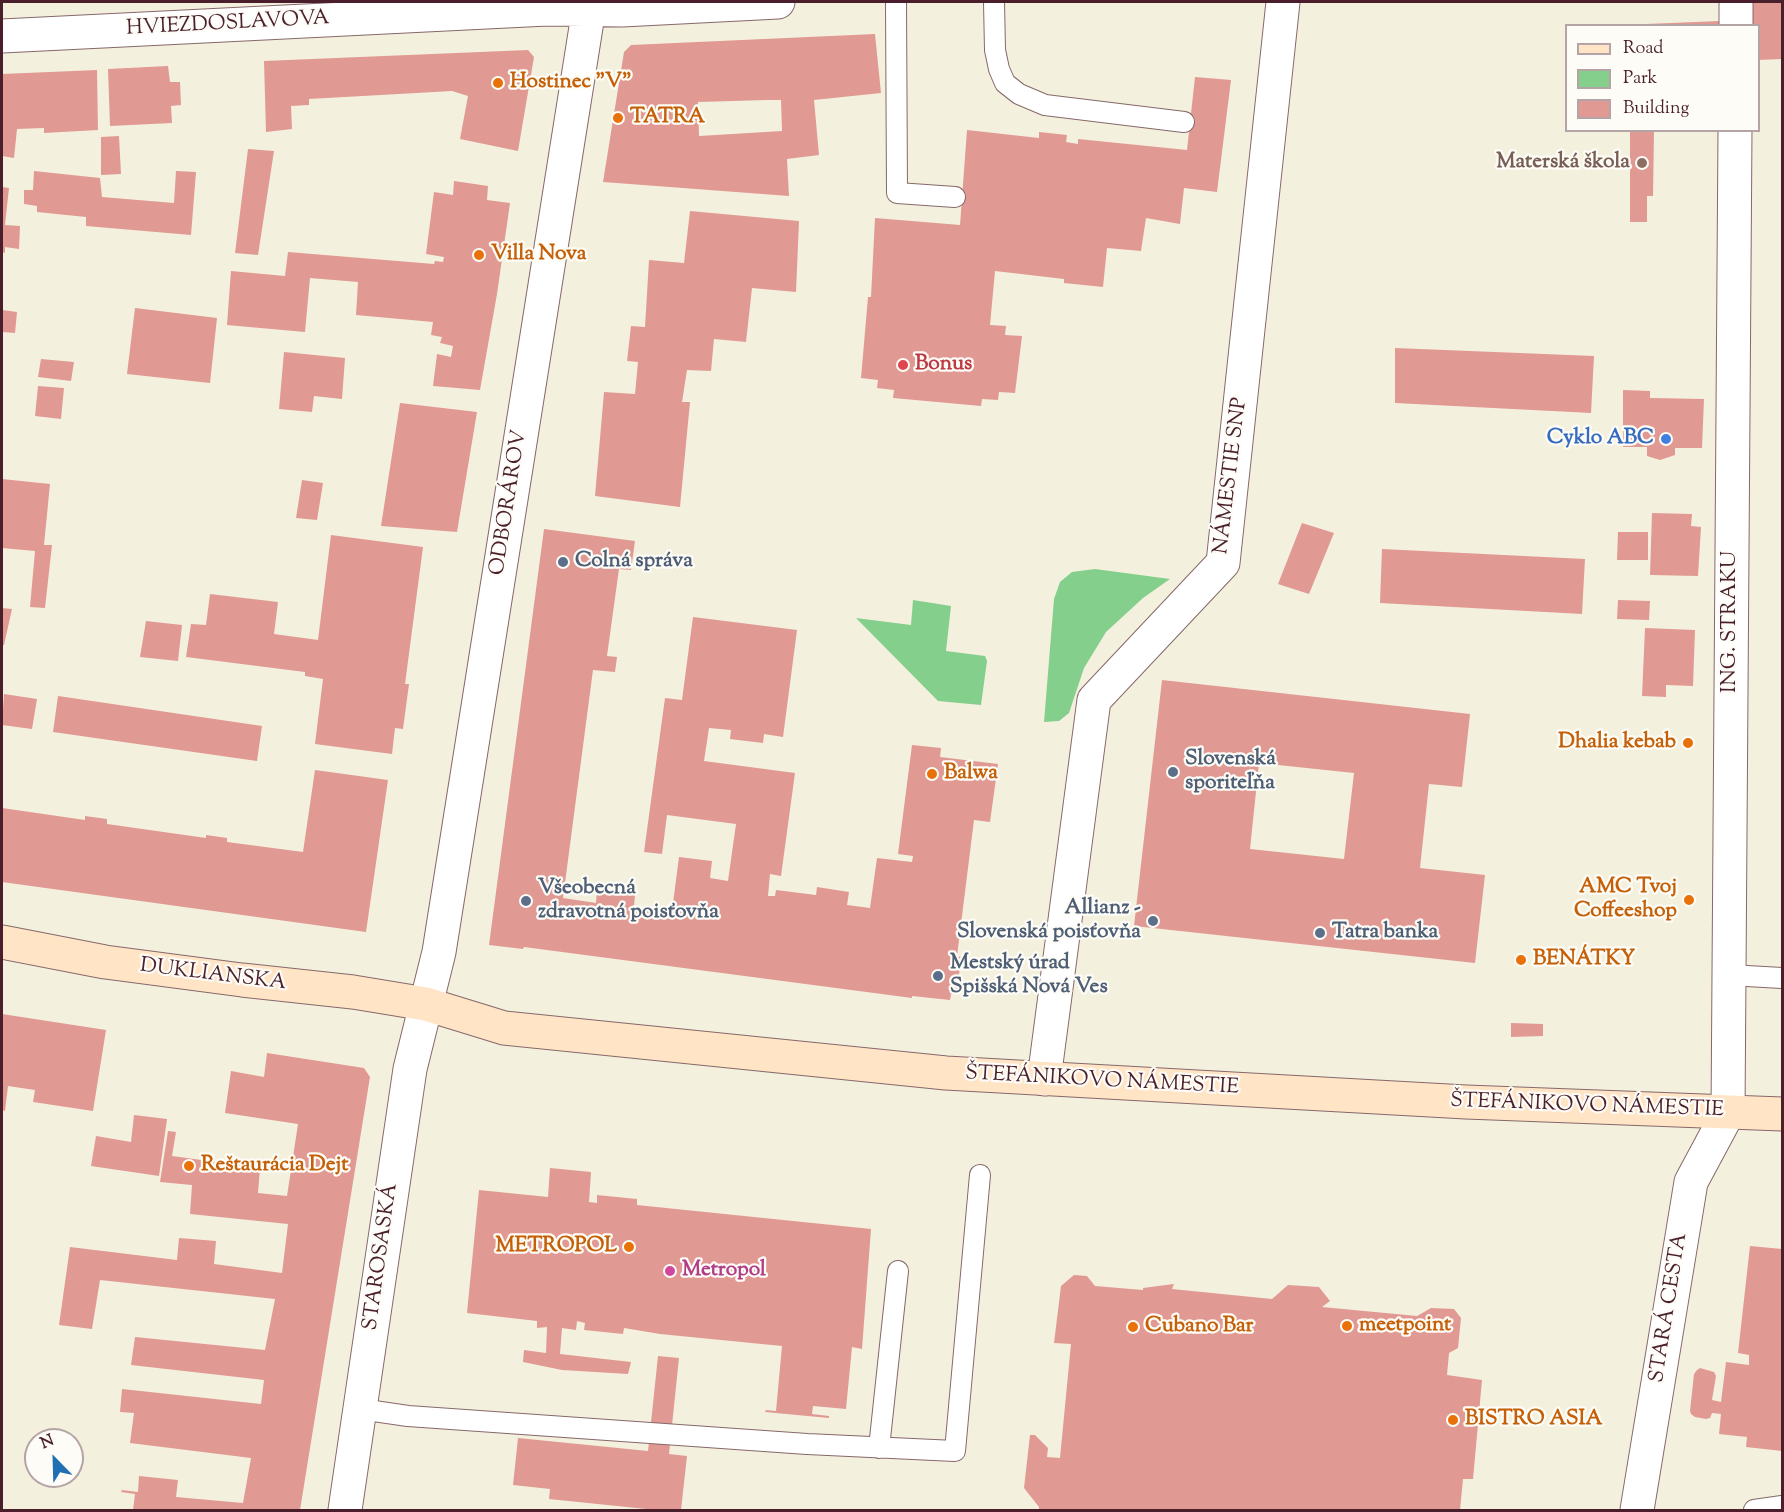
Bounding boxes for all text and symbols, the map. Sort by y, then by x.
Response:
street label: HVIEZDOSLAVOVA [126,7,330,43]
legend [1565,24,1760,132]
text: Road [1623,36,1663,62]
text: Park [1623,66,1657,92]
place label: Hostinec "V" [510,70,632,96]
marker: Hostinec "V" [491,76,505,90]
text: Building [1623,96,1689,122]
place label: TATRA [630,105,705,131]
marker: TATRA [611,111,625,125]
place label: Materská škola [1496,150,1630,176]
marker: Materská škola [1635,156,1649,170]
place label: Villa Nova [491,242,587,268]
marker: Villa Nova [472,248,486,262]
place label: Bonus [915,352,972,378]
marker: Bonus [896,358,910,372]
street label: NÁMESTIE SNP [1210,396,1254,556]
place label: Cyklo ABC [1547,426,1654,452]
street label: ODBORÁROV [486,429,534,577]
marker: Cyklo ABC [1659,432,1673,446]
place label: Colná správa [575,549,693,575]
street label: ING. STRAKU [1718,551,1744,693]
marker: Colná správa [556,555,570,569]
place label: Dhalia kebab [1558,730,1676,756]
marker: Dhalia kebab [1681,736,1695,750]
place label: Slovenská sporiteľňa [1185,747,1276,797]
place label: Balwa [944,761,998,787]
marker: Slovenská sporiteľňa [1166,765,1180,779]
marker: Balwa [925,767,939,781]
place label: AMC Tvoj Coffeeshop [1574,875,1677,925]
place label: Všeobecná zdravotná poisťovňa [538,876,719,926]
marker: AMC Tvoj Coffeeshop [1682,893,1696,907]
marker: Všeobecná zdravotná poisťovňa [519,894,533,908]
place label: Allianz - Slovenská poisťovňa [957,896,1141,946]
marker: Allianz - Slovenská poisťovňa [1146,914,1160,928]
place label: Tatra banka [1332,920,1438,946]
marker: Tatra banka [1313,926,1327,940]
place label: BENÁTKY [1533,947,1635,973]
place label: Mestský úrad Spišská Nová Ves [950,951,1108,1001]
marker: BENÁTKY [1514,953,1528,967]
street label: DUKLIANSKA [138,955,288,997]
marker: Mestský úrad Spišská Nová Ves [931,969,945,983]
street label: ŠTEFÁNIKOVO NÁMESTIE [965,1062,1239,1102]
street label: ŠTEFÁNIKOVO NÁMESTIE [1450,1090,1724,1124]
place label: Reštaurácia Dejt [201,1153,348,1179]
marker: Reštaurácia Dejt [182,1159,196,1173]
street label: STAROSASKÁ [359,1182,405,1332]
street label: STARÁ CESTA [1646,1231,1694,1385]
place label: METROPOL [495,1234,617,1260]
marker: METROPOL [622,1240,636,1254]
place label: Metropol [682,1258,766,1284]
marker: Metropol [663,1264,677,1278]
place label: meetpoint [1359,1313,1451,1339]
place label: Cubano Bar [1145,1314,1253,1340]
marker: meetpoint [1340,1319,1354,1333]
marker: Cubano Bar [1126,1320,1140,1334]
place label: BISTRO ASIA [1465,1407,1602,1433]
marker: BISTRO ASIA [1446,1413,1460,1427]
north arrow [24,1428,84,1488]
text: N [37,1430,58,1456]

